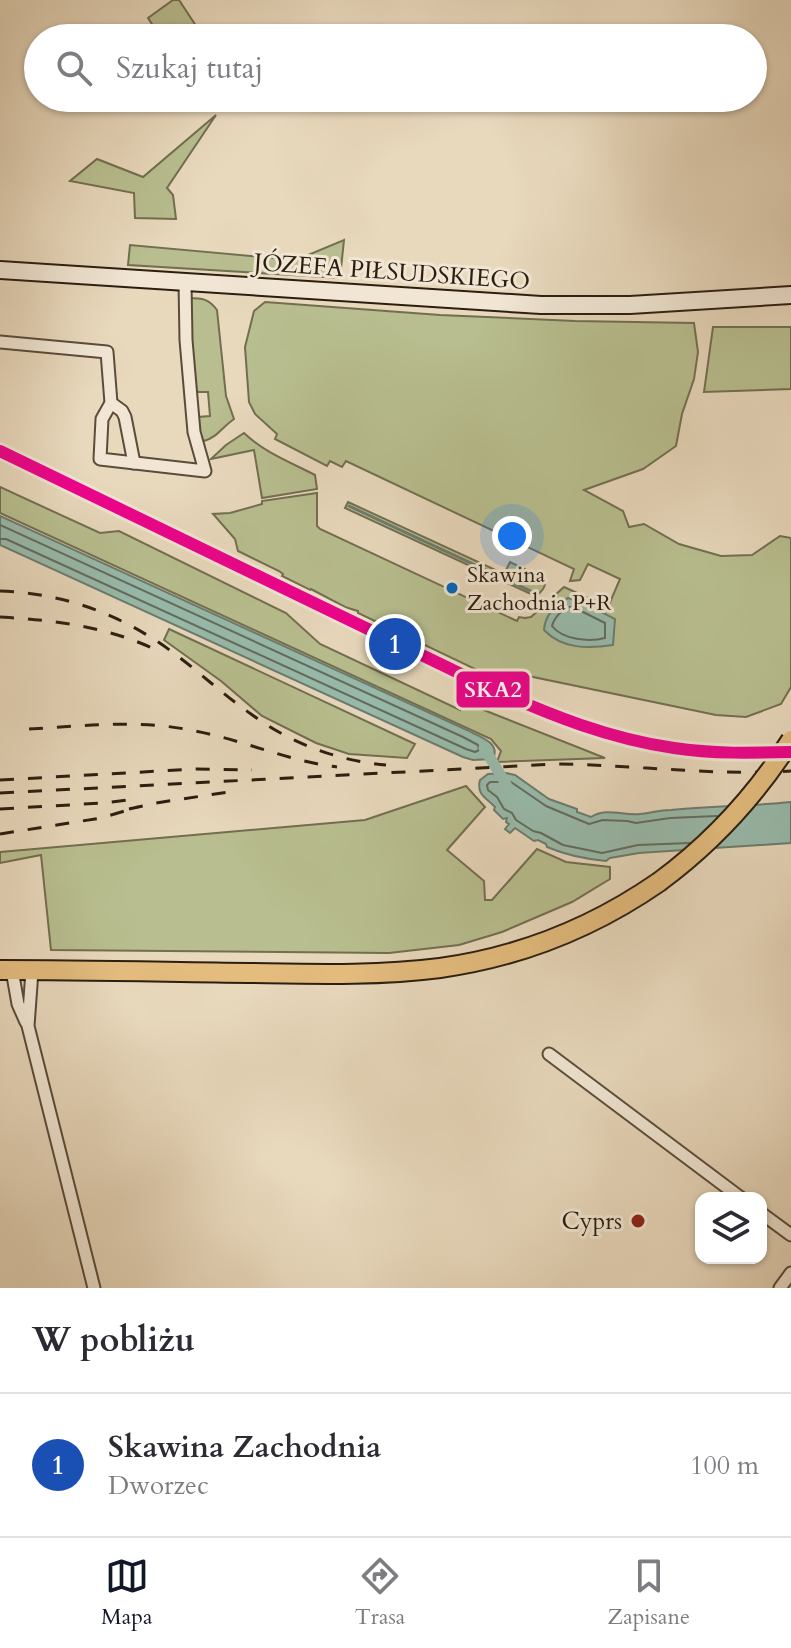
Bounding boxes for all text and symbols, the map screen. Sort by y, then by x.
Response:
search box [24,24,767,112]
icon: search [52,46,96,90]
text: Szukaj tutaj [116,48,263,89]
street label: JÓZEFA PIŁSUDSKIEGO [250,246,531,298]
your location [492,516,532,556]
place label: Skawina Zachodnia P+R [467,560,612,618]
marker: Skawina Zachodnia P+R [444,580,460,596]
pin: 1 [369,614,421,674]
line badge: SKA2 [455,670,531,709]
text: SKA2 [464,675,522,705]
map controls [695,1192,767,1264]
button: layers [695,1192,767,1264]
place label: Cyprs [561,1205,622,1238]
marker: Cyprs [629,1212,647,1230]
text: W pobliżu [32,1317,195,1363]
text: Skawina Zachodnia [108,1427,381,1468]
text: 1 [51,1448,65,1483]
text: 100 m [690,1448,759,1483]
text: Dworzec [108,1468,209,1503]
tab: Mapa [101,1554,153,1632]
tab: Trasa [355,1554,405,1632]
tab: Zapisane [607,1554,690,1632]

